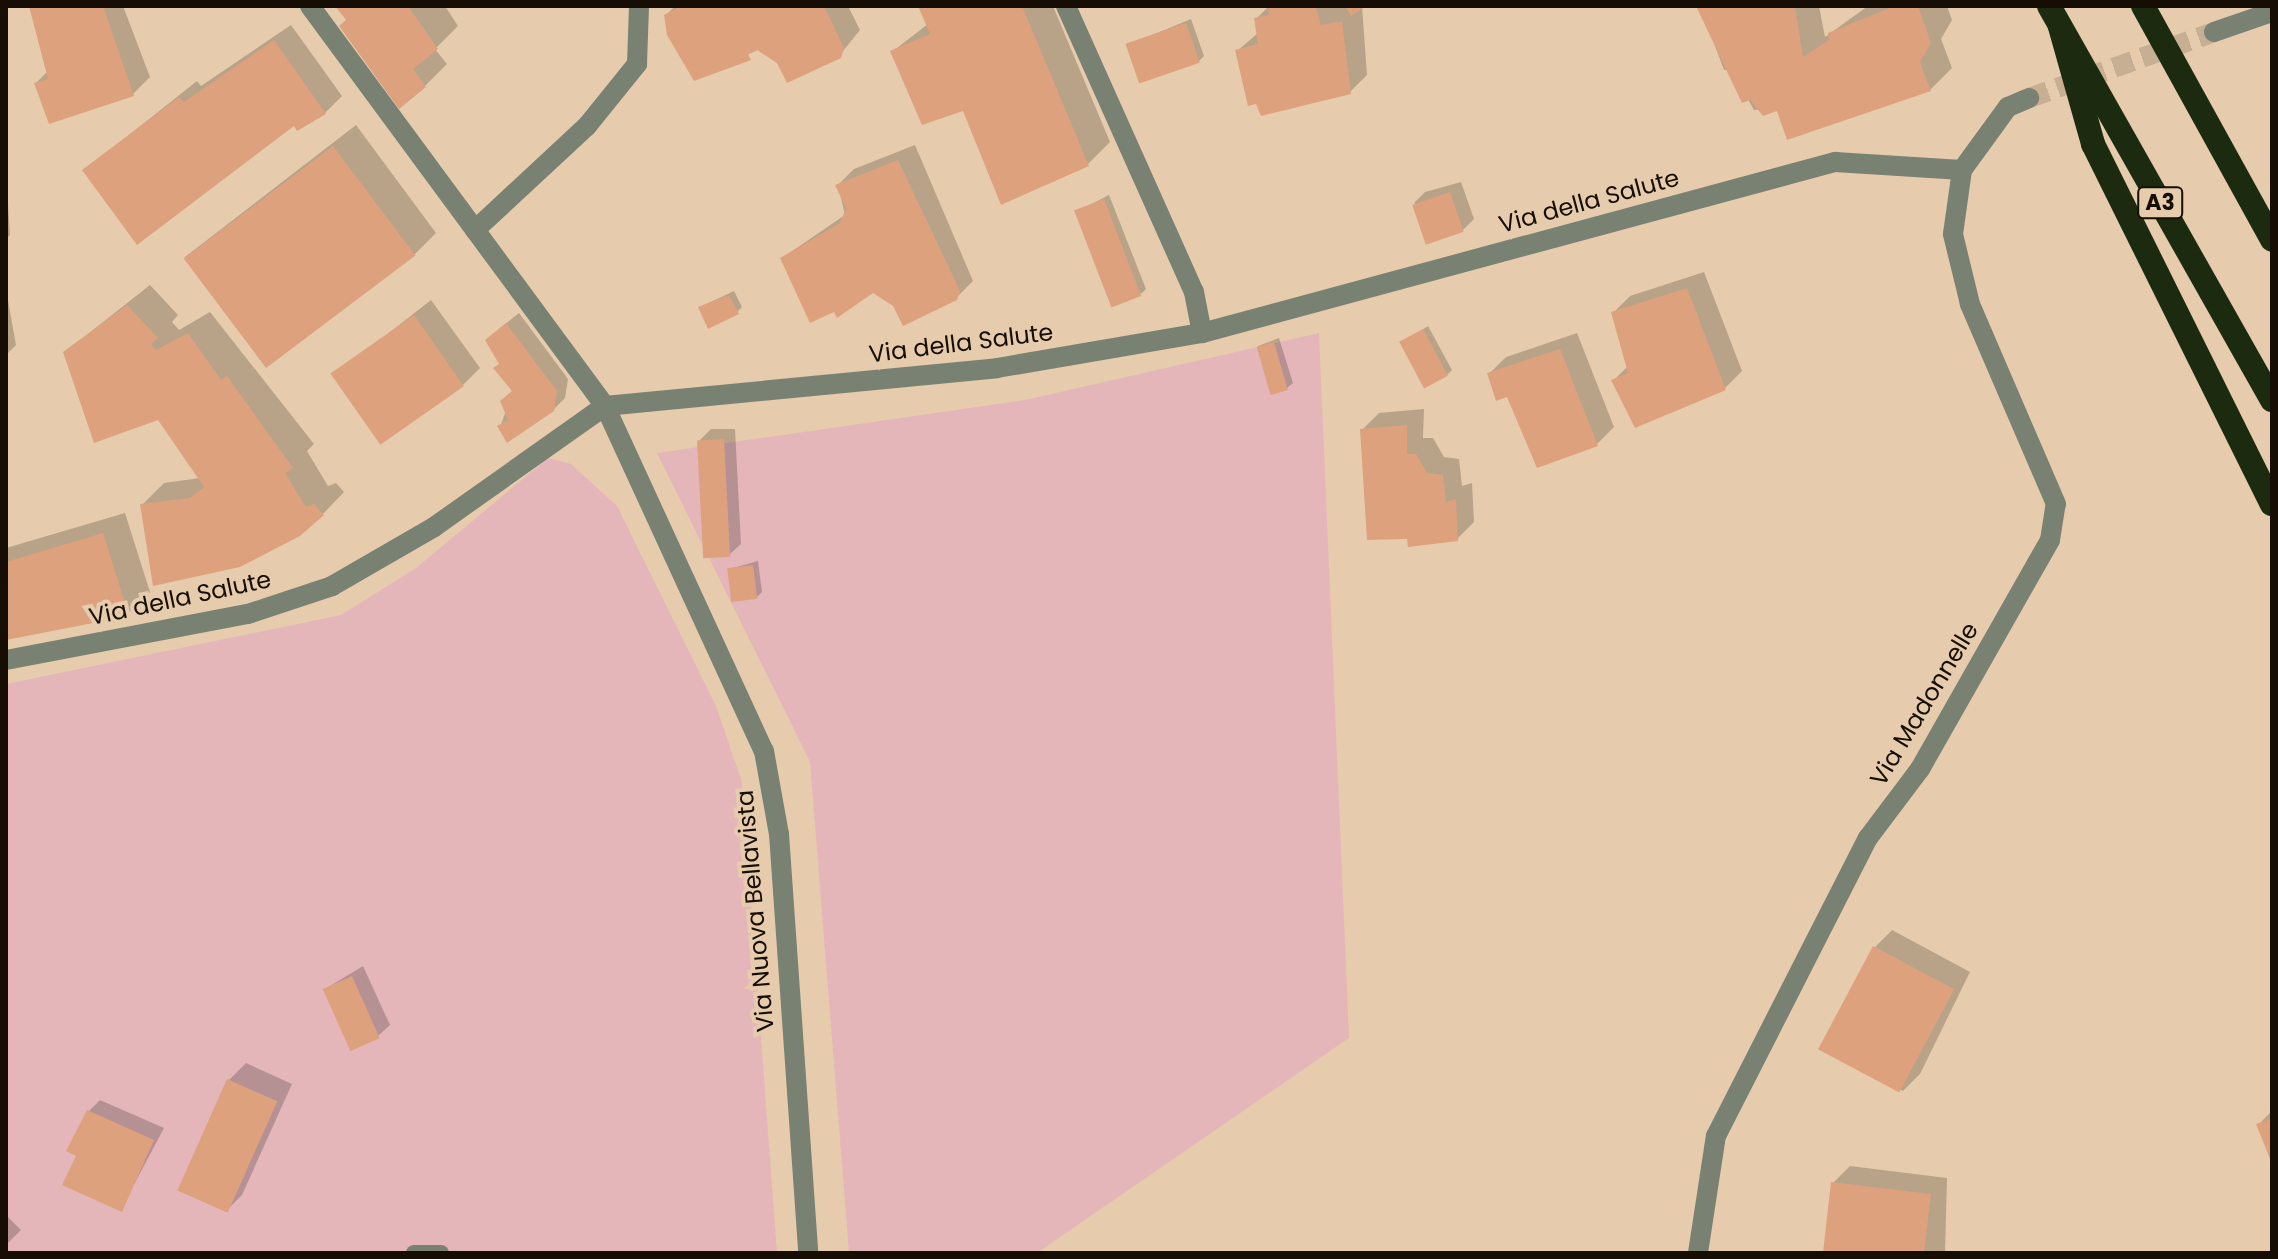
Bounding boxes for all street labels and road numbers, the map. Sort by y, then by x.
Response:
street label: Via della Salute [1496,163,1682,239]
road number: A3 [2136,185,2184,221]
street label: Via della Salute [867,317,1055,369]
street label: Via della Salute [86,565,274,631]
street label: Via Madonnelle [1864,617,1984,791]
street label: Via Nuova Bellavista [730,789,780,1033]

